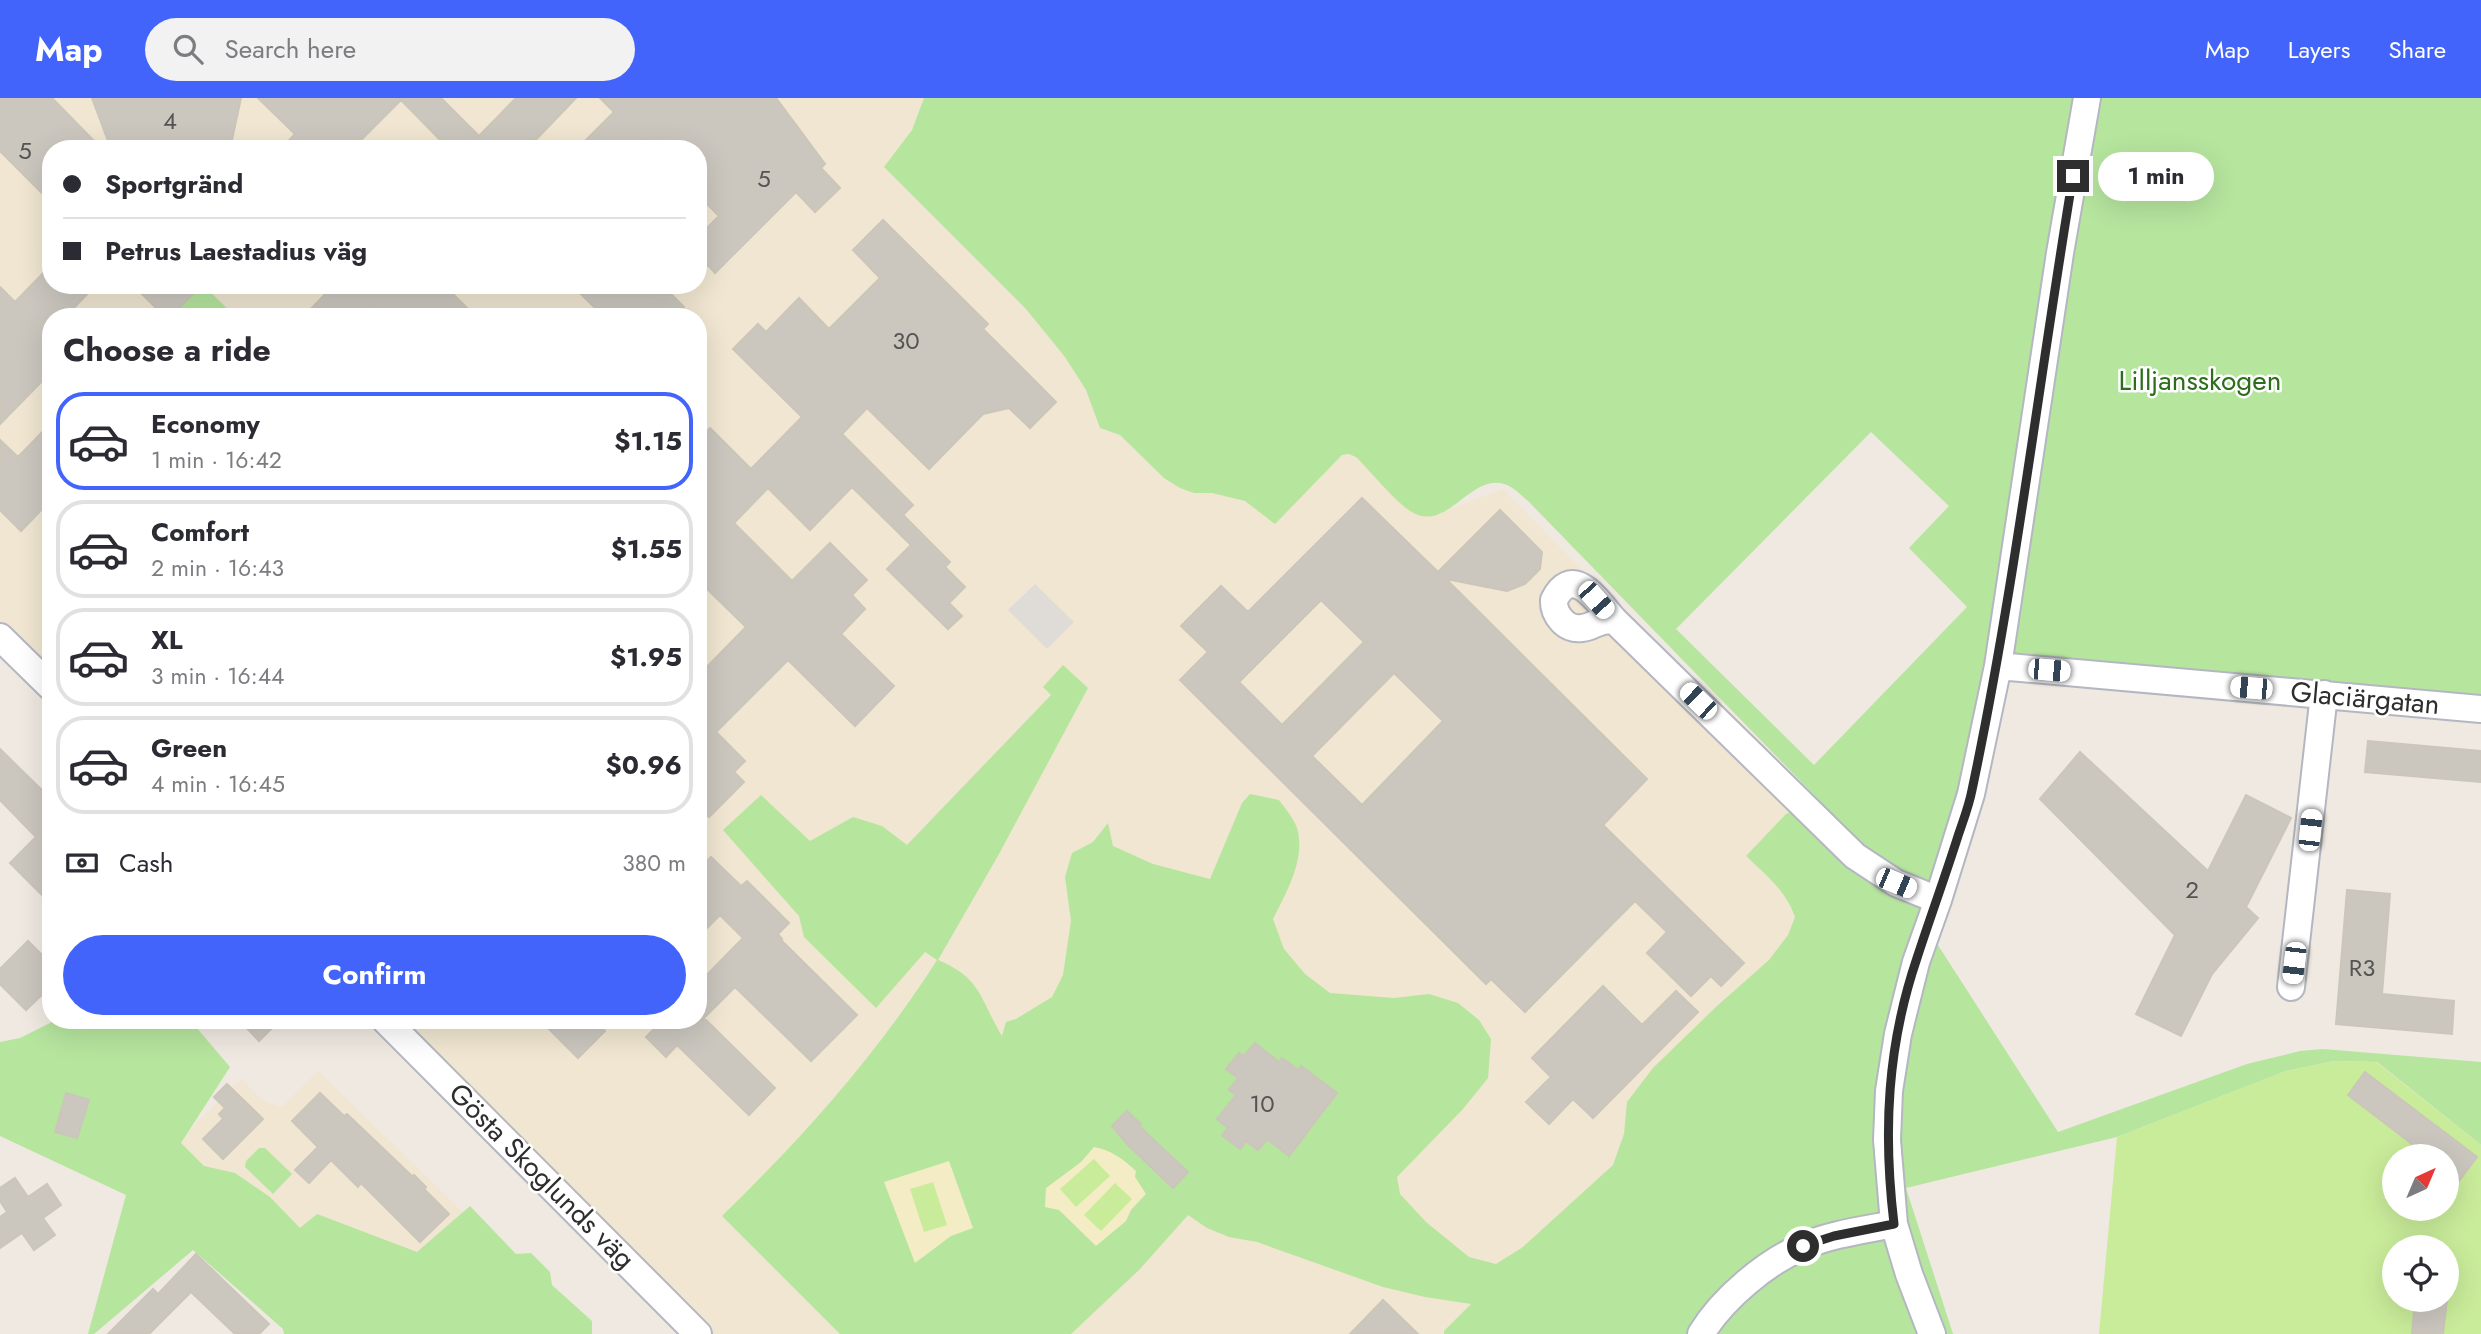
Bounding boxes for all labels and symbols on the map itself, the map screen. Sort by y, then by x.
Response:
house number: 4 [163,103,177,138]
house number: 5 [18,133,32,168]
callout: 1 min [2098,152,2213,200]
route end [2057,160,2089,192]
house number: 5 [757,161,771,196]
house number: 30 [892,323,920,358]
park label: Lilljansskogen [2119,360,2281,401]
car [1575,577,1618,623]
car [2028,658,2071,682]
street label: Glaciärgatan [2289,671,2441,725]
car [2230,676,2273,700]
car [1676,679,1721,723]
car [2298,808,2323,852]
car [1873,865,1920,901]
house number: 2 [2185,872,2199,907]
car [2282,941,2307,985]
house number: R3 [2349,950,2375,985]
street label: Gösta Skoglunds väg [440,1074,644,1278]
house number: 10 [1249,1086,1275,1121]
north arrow [2382,1144,2459,1222]
route start [1787,1230,1819,1262]

